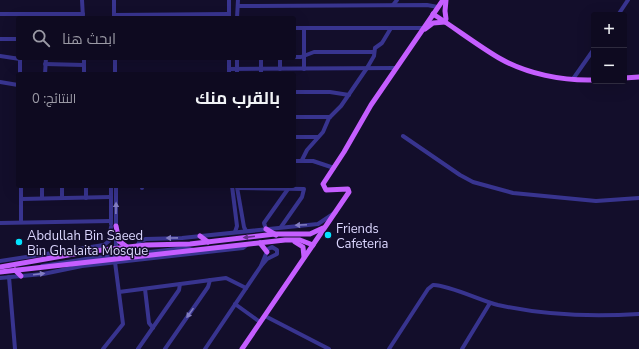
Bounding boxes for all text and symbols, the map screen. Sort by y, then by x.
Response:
map controls [591,12,627,84]
button: + [591,12,627,48]
search box [16,16,296,60]
icon: search [30,27,52,49]
text: ابحث هنا [62,29,116,49]
button: − [591,48,627,84]
text: بالقرب منك [195,87,280,110]
text: النتائج: 0 [32,90,76,108]
one-way arrow [113,201,119,214]
place label: Friends Cafeteria [336,220,388,253]
one-way arrow [295,221,307,228]
place label: Abdullah Bin Saeed Bin Ghalaita Mosque [27,227,148,260]
marker: Friends Cafeteria [323,230,333,240]
one-way arrow [243,234,255,240]
one-way arrow [165,235,178,241]
marker: Abdullah Bin Saeed Bin Ghalaita Mosque [14,237,24,247]
one-way arrow [33,271,45,277]
one-way arrow [186,308,194,318]

